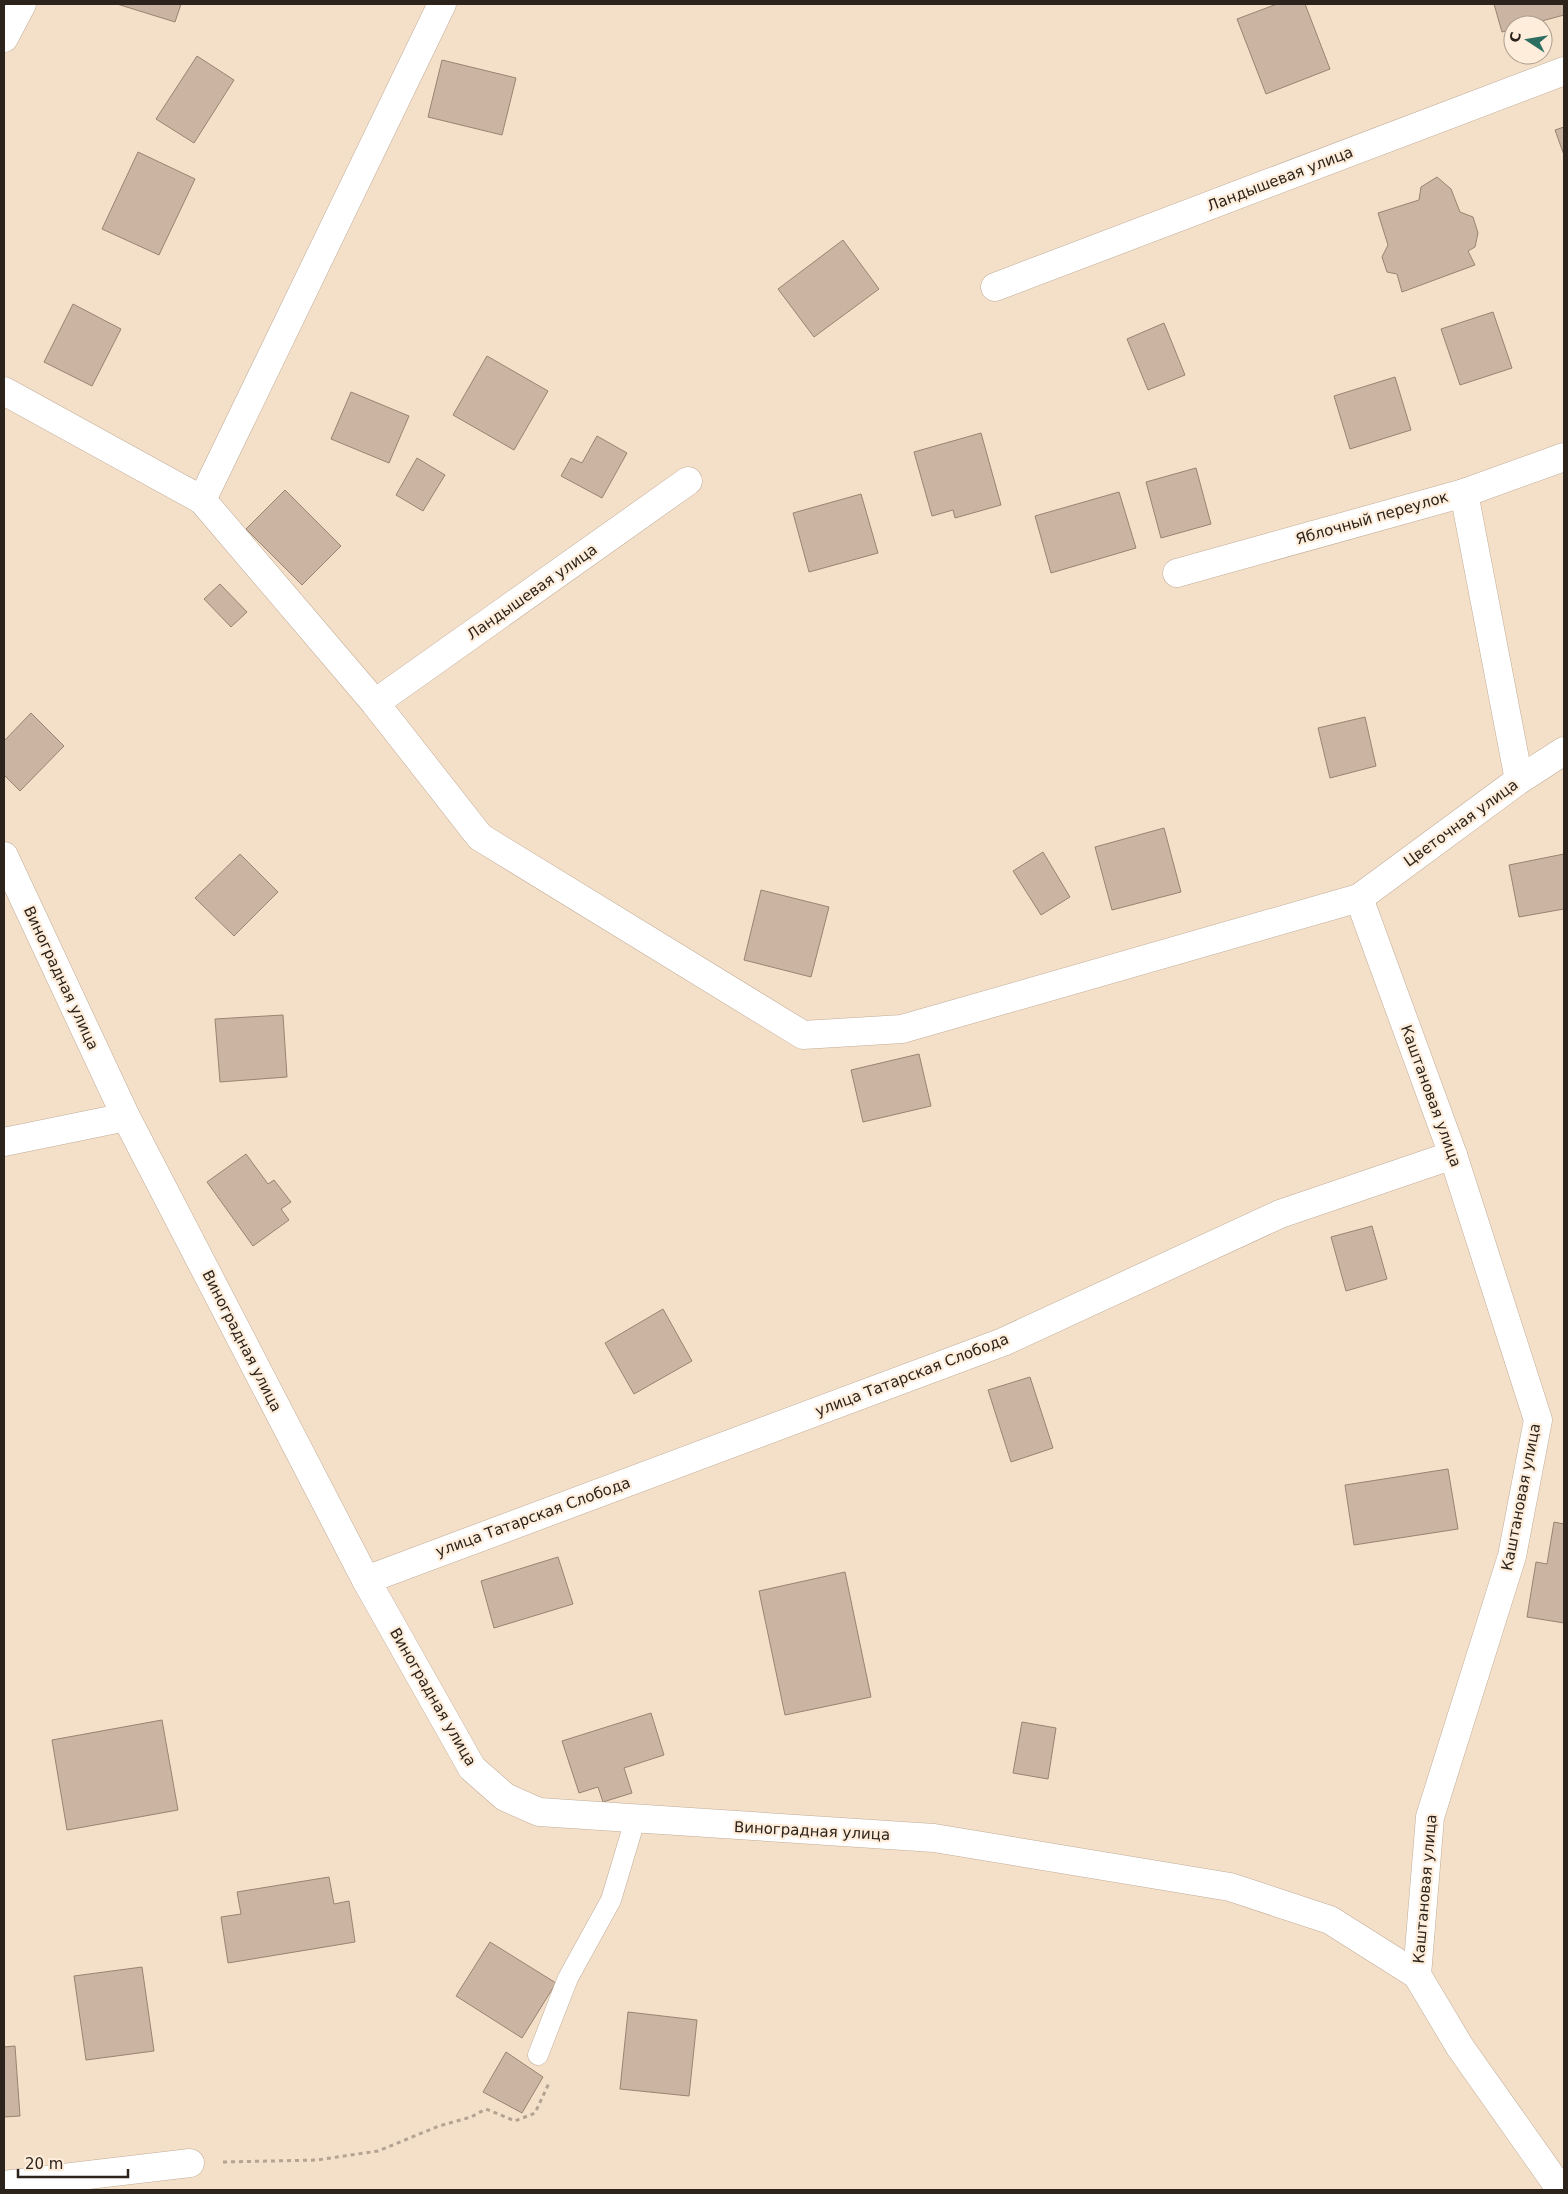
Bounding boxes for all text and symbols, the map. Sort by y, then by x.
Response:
north arrow [1503,15,1553,65]
text: С [1506,31,1524,44]
street label: Ландышевая улица [1204,143,1356,215]
street label: Яблочный переулок [1294,488,1450,548]
street label: Ландышевая улица [463,540,601,644]
street label: Цветочная улица [1400,775,1522,871]
street label: Виноградная улица [20,903,102,1053]
street label: Каштановая улица [1397,1022,1465,1170]
street label: Виноградная улица [198,1267,286,1415]
street label: улица Татарская Слобода [813,1330,1011,1420]
street label: Каштановая улица [1498,1422,1544,1572]
street label: улица Татарская Слобода [433,1473,633,1561]
street label: Виноградная улица [386,1625,480,1769]
street label: Каштановая улица [1410,1814,1440,1964]
street label: Виноградная улица [733,1818,891,1844]
scale bar [18,2146,128,2178]
text: 20 m [25,2155,63,2173]

